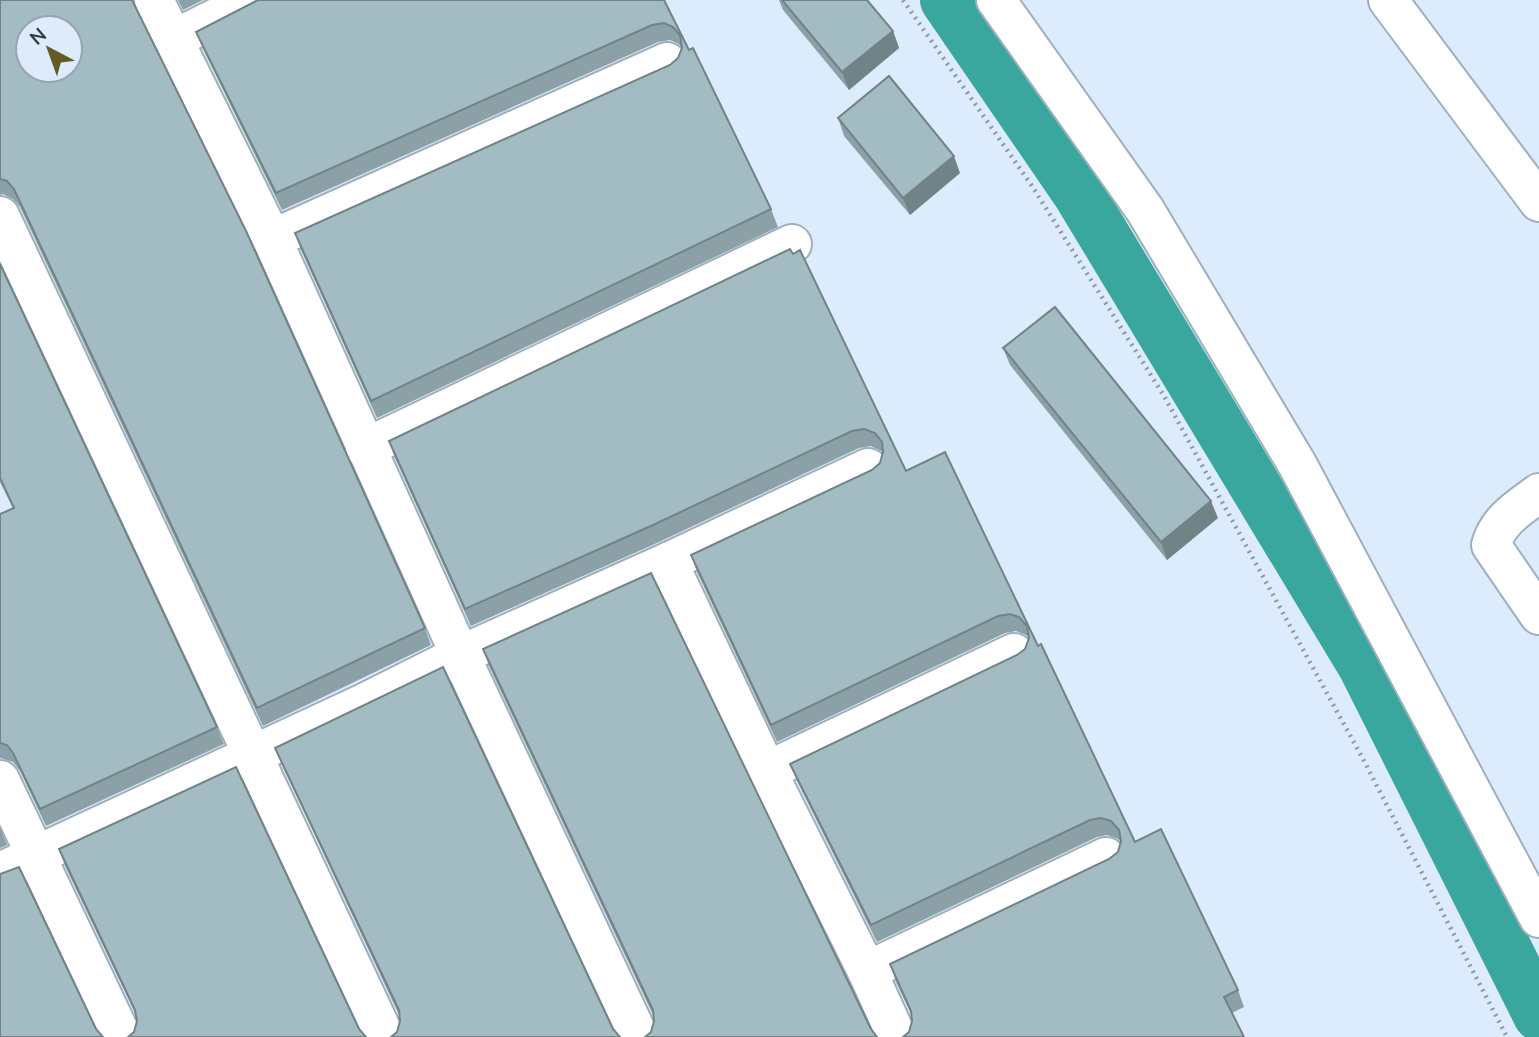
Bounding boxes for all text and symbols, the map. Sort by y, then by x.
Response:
north arrow [14,14,84,84]
text: N [25,22,52,51]

